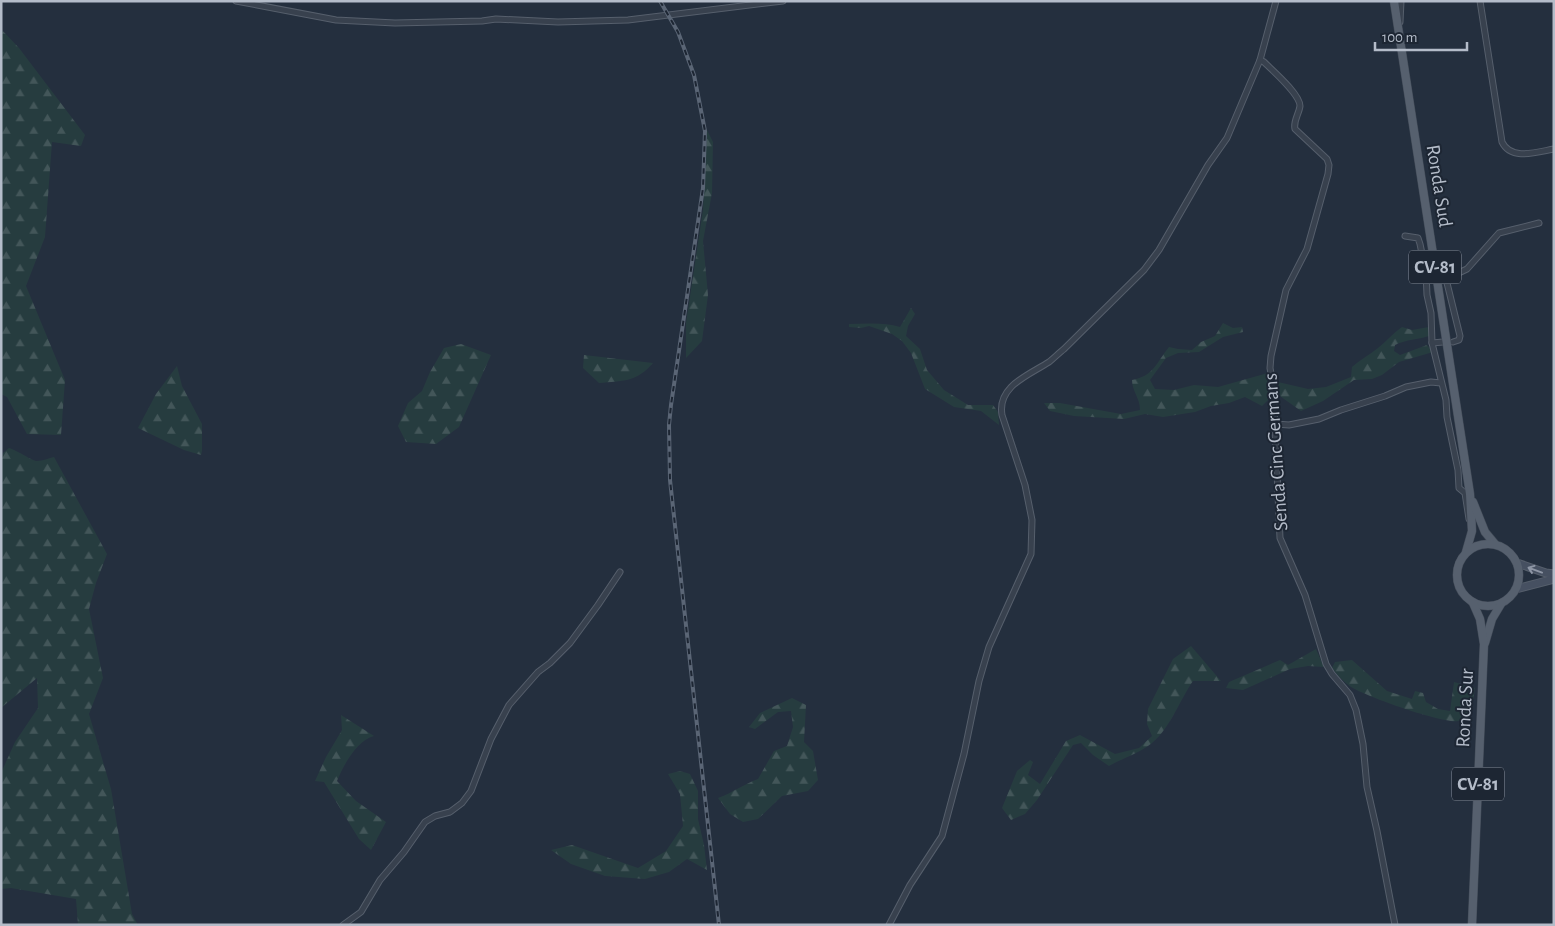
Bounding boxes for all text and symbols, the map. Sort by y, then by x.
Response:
scale bar [1375,20,1468,52]
text: 100 m [1382,30,1417,45]
street label: Ronda Sud [1423,143,1455,229]
road number: CV-81 [1409,250,1461,284]
street label: Senda Cinc Germans [1261,372,1291,532]
one-way arrow [1528,565,1543,574]
street label: Ronda Sur [1453,667,1477,748]
road number: CV-81 [1452,768,1504,801]

